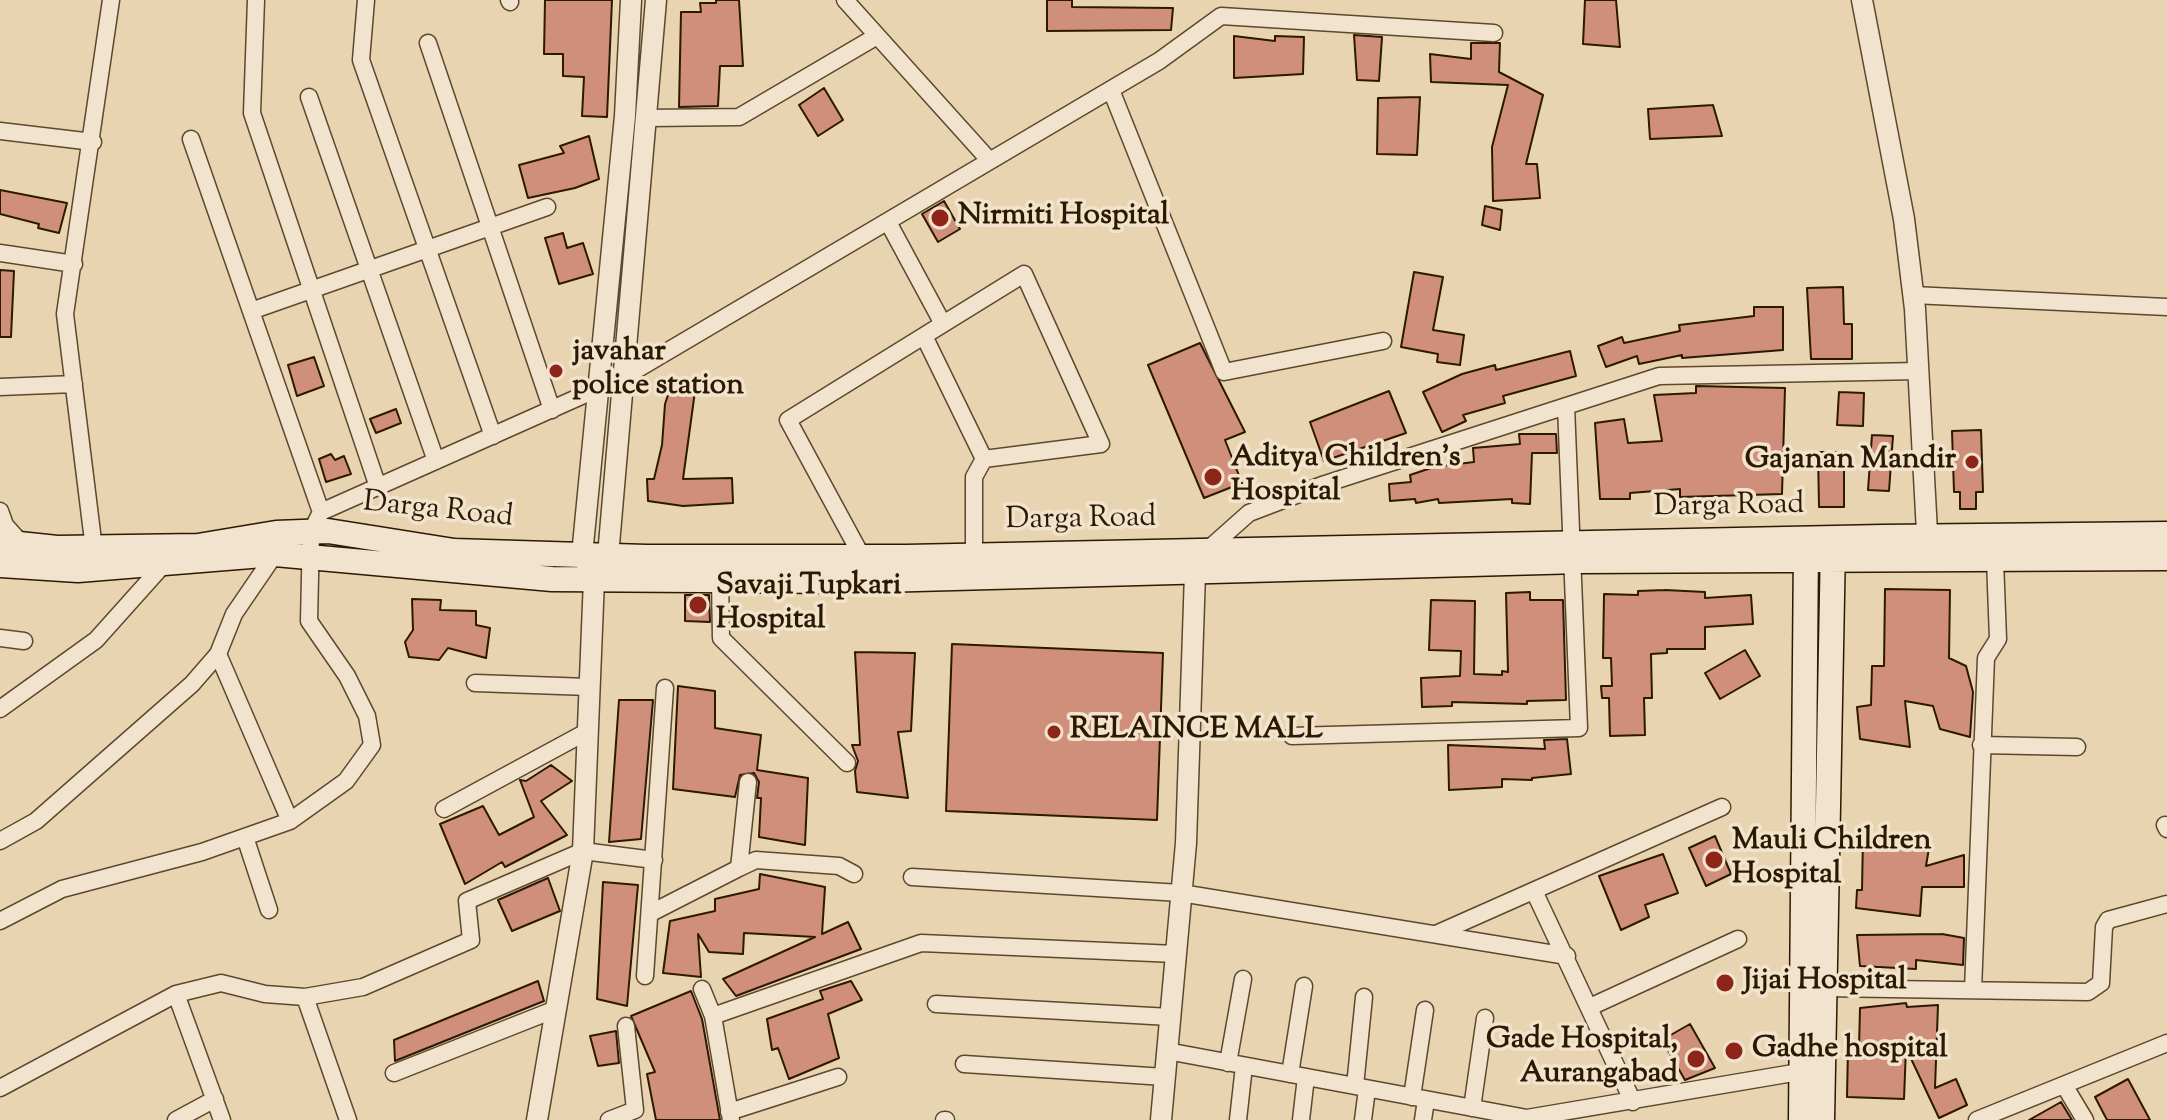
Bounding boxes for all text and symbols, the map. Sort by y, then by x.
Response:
place label: Nirmiti Hospital [958,200,1169,236]
marker: Nirmiti Hospital [929,207,951,229]
place label: javahar police station [572,336,744,406]
marker: javahar police station [547,362,565,380]
place label: Aditya Children's Hospital [1231,442,1461,512]
place label: Gajanan Mandir [1745,444,1956,480]
marker: Gajanan Mandir [1963,453,1981,471]
marker: Aditya Children's Hospital [1202,466,1224,488]
street label: Darga Road [361,486,515,538]
street label: Darga Road [1653,489,1805,527]
street label: Darga Road [1005,502,1157,540]
place label: Savaji Tupkari Hospital [716,570,901,640]
marker: Savaji Tupkari Hospital [687,594,709,616]
place label: RELAINCE MALL [1070,714,1323,750]
marker: RELAINCE MALL [1045,723,1063,741]
place label: Mauli Children Hospital [1732,825,1932,896]
marker: Mauli Children Hospital [1703,849,1725,871]
place label: Jijai Hospital [1743,965,1907,1001]
marker: Jijai Hospital [1714,972,1736,994]
place label: Gade Hospital, Aurangabad [1486,1024,1678,1094]
place label: Gadhe hospital [1752,1033,1948,1069]
marker: Gadhe hospital [1723,1040,1745,1062]
marker: Gade Hospital, Aurangabad [1685,1048,1707,1070]

